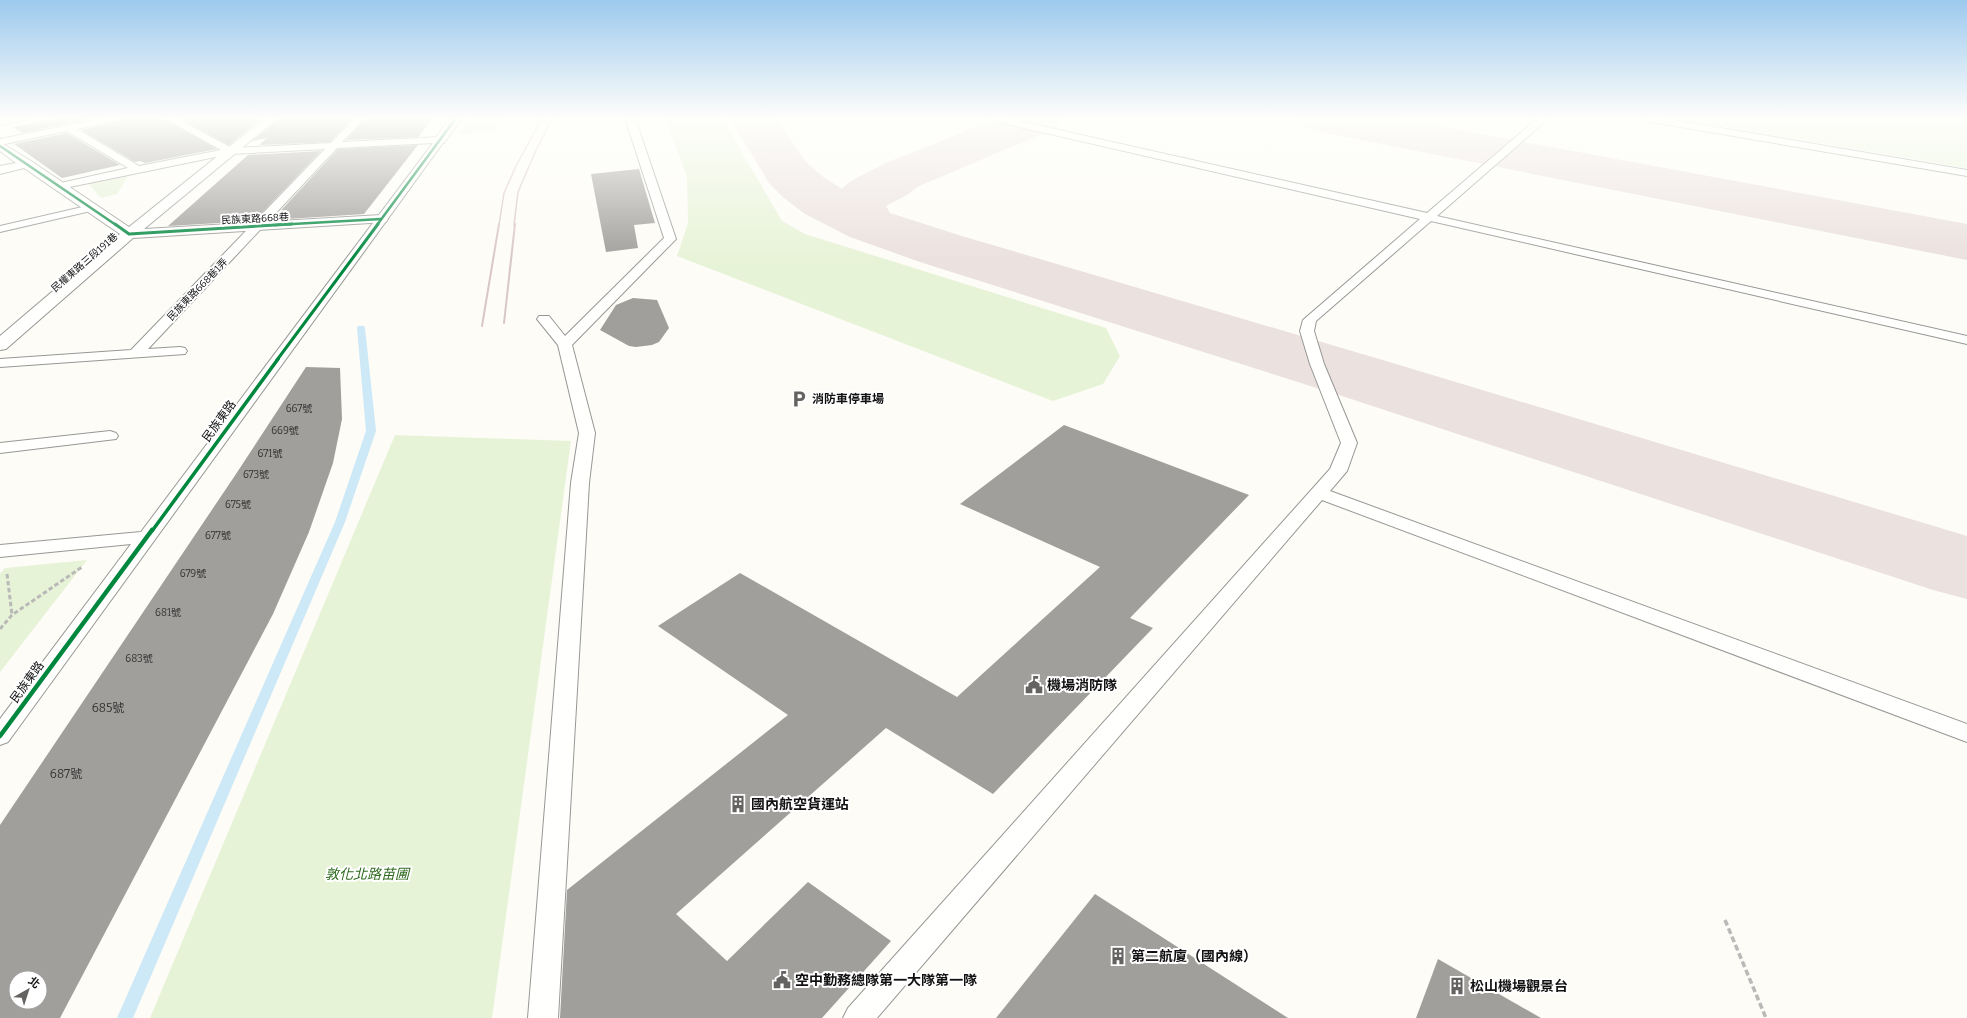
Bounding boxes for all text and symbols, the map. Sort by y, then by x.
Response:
street label: 民族東路668巷 [221,211,289,227]
street label: 民權東路三段191巷 [49,231,120,295]
street label: 民族東路668巷1弄 [165,256,230,323]
parking icon: 消防車停車場 [789,389,809,409]
place label: 消防車停車場 [812,392,884,406]
street label: 民族東路 [199,397,239,445]
house number: 667號 [286,403,312,415]
house number: 669號 [271,425,299,437]
house number: 671號 [258,448,282,460]
house number: 673號 [243,469,269,481]
house number: 675號 [225,499,251,511]
house number: 677號 [205,530,231,542]
house number: 679號 [180,568,206,580]
house number: 681號 [155,607,181,619]
house number: 683號 [125,653,153,665]
street label: 民族東路 [7,658,47,706]
public building icon: 機場消防隊 [1024,675,1044,695]
place label: 機場消防隊 [1047,677,1117,694]
house number: 685號 [92,701,124,715]
house number: 687號 [50,767,82,781]
building icon: 國內航空貨運站 [728,794,748,814]
place label: 國內航空貨運站 [751,796,849,813]
park label: 敦化北路苗圃 [325,866,411,883]
building icon: 第二航廈（國內線） [1108,946,1128,966]
place label: 第二航廈（國內線） [1131,948,1257,965]
north arrow [8,970,48,1010]
public building icon: 空中勤務總隊第一大隊第一隊 [772,970,792,990]
place label: 空中勤務總隊第一大隊第一隊 [795,972,977,989]
text: 北 [26,974,42,991]
building icon: 松山機場觀景台 [1447,976,1467,996]
place label: 松山機場觀景台 [1470,978,1568,995]

